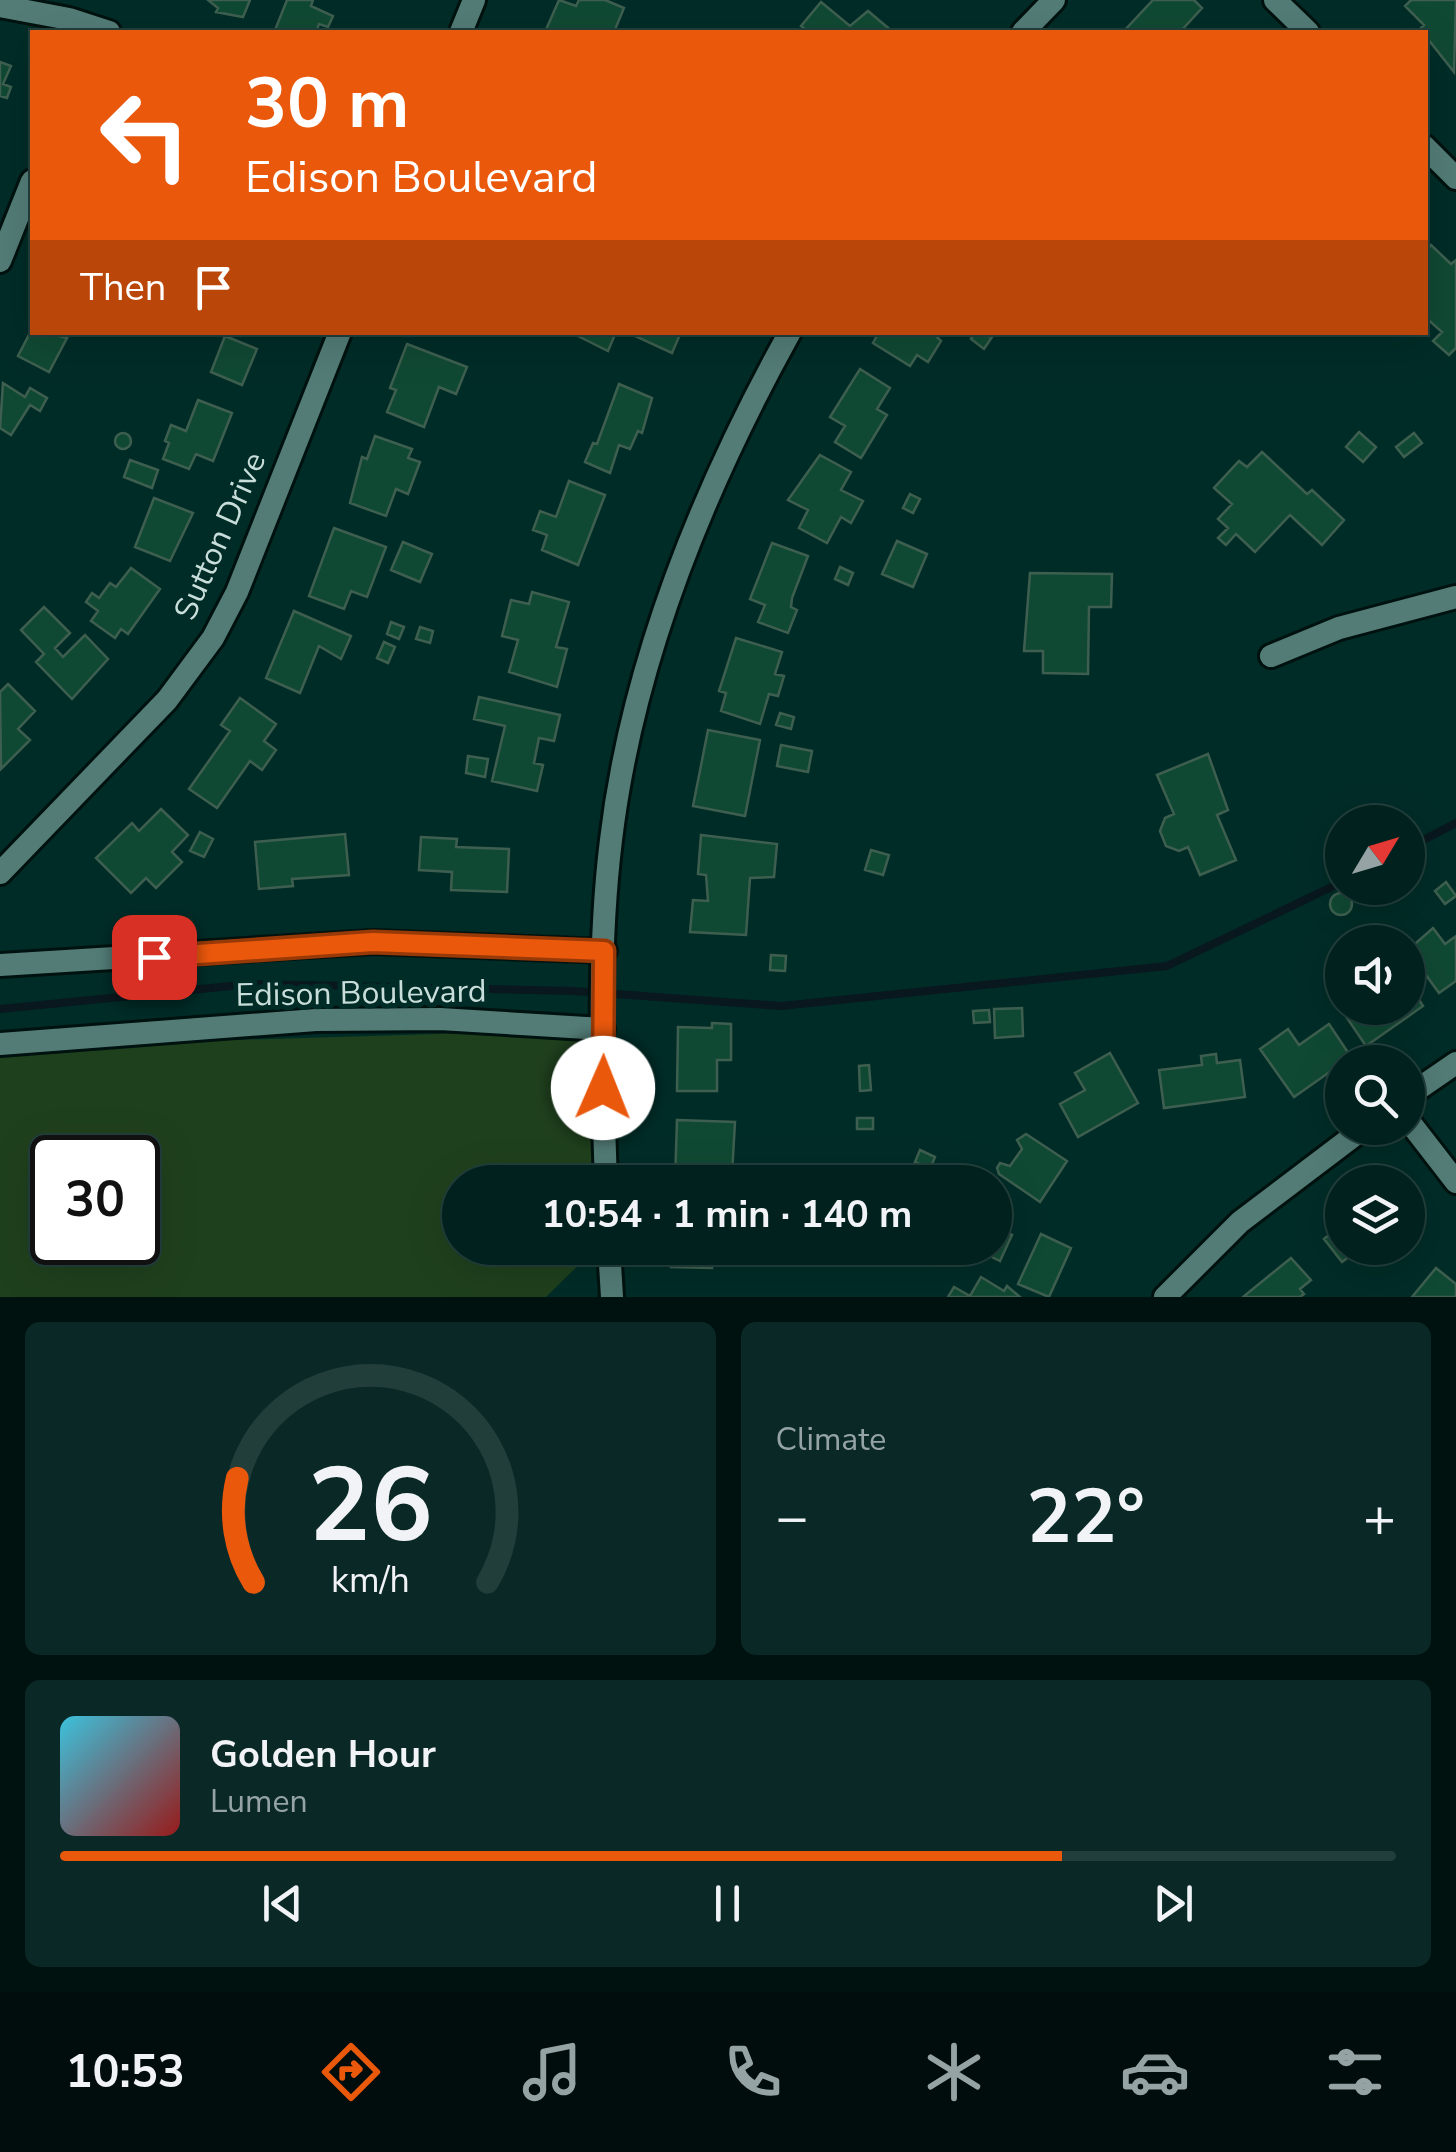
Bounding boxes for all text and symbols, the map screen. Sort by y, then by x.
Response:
text: 30 m [245,56,409,152]
icon: left [80,70,210,200]
text: Edison Boulevard [245,147,598,208]
icon: arrive [186,260,241,315]
text: Then [80,262,166,313]
street label: Sutton Drive [164,445,276,627]
north arrow [1325,805,1425,905]
map controls [1325,805,1425,1265]
pin [112,915,197,1000]
button: sound [1325,925,1425,1025]
icon: arrive [127,930,182,985]
street label: Edison Boulevard [235,969,487,1017]
position arrow [551,1036,655,1140]
button: search [1325,1045,1425,1145]
speed limit sign: 30 [30,1135,160,1265]
button: layers [1325,1165,1425,1265]
text: 10:54 · 1 min · 140 m [542,1189,912,1240]
text: Climate [776,1418,886,1461]
text: 26 [308,1435,433,1577]
text: 22° [1027,1466,1145,1568]
text: − [776,1480,809,1555]
text: + [1363,1480,1396,1555]
text: km/h [331,1556,410,1605]
text: Golden Hour [210,1729,436,1780]
text: Lumen [210,1780,308,1823]
icon: previous [255,1876,310,1931]
icon: pause [700,1876,755,1931]
icon: next [1146,1876,1201,1931]
icon: directions [316,2037,386,2107]
icon: music [517,2037,587,2107]
icon: phone [718,2037,788,2107]
icon: climate [919,2037,989,2107]
icon: car [1120,2037,1190,2107]
icon: filters [1320,2037,1390,2107]
text: 10:53 [65,2042,185,2103]

